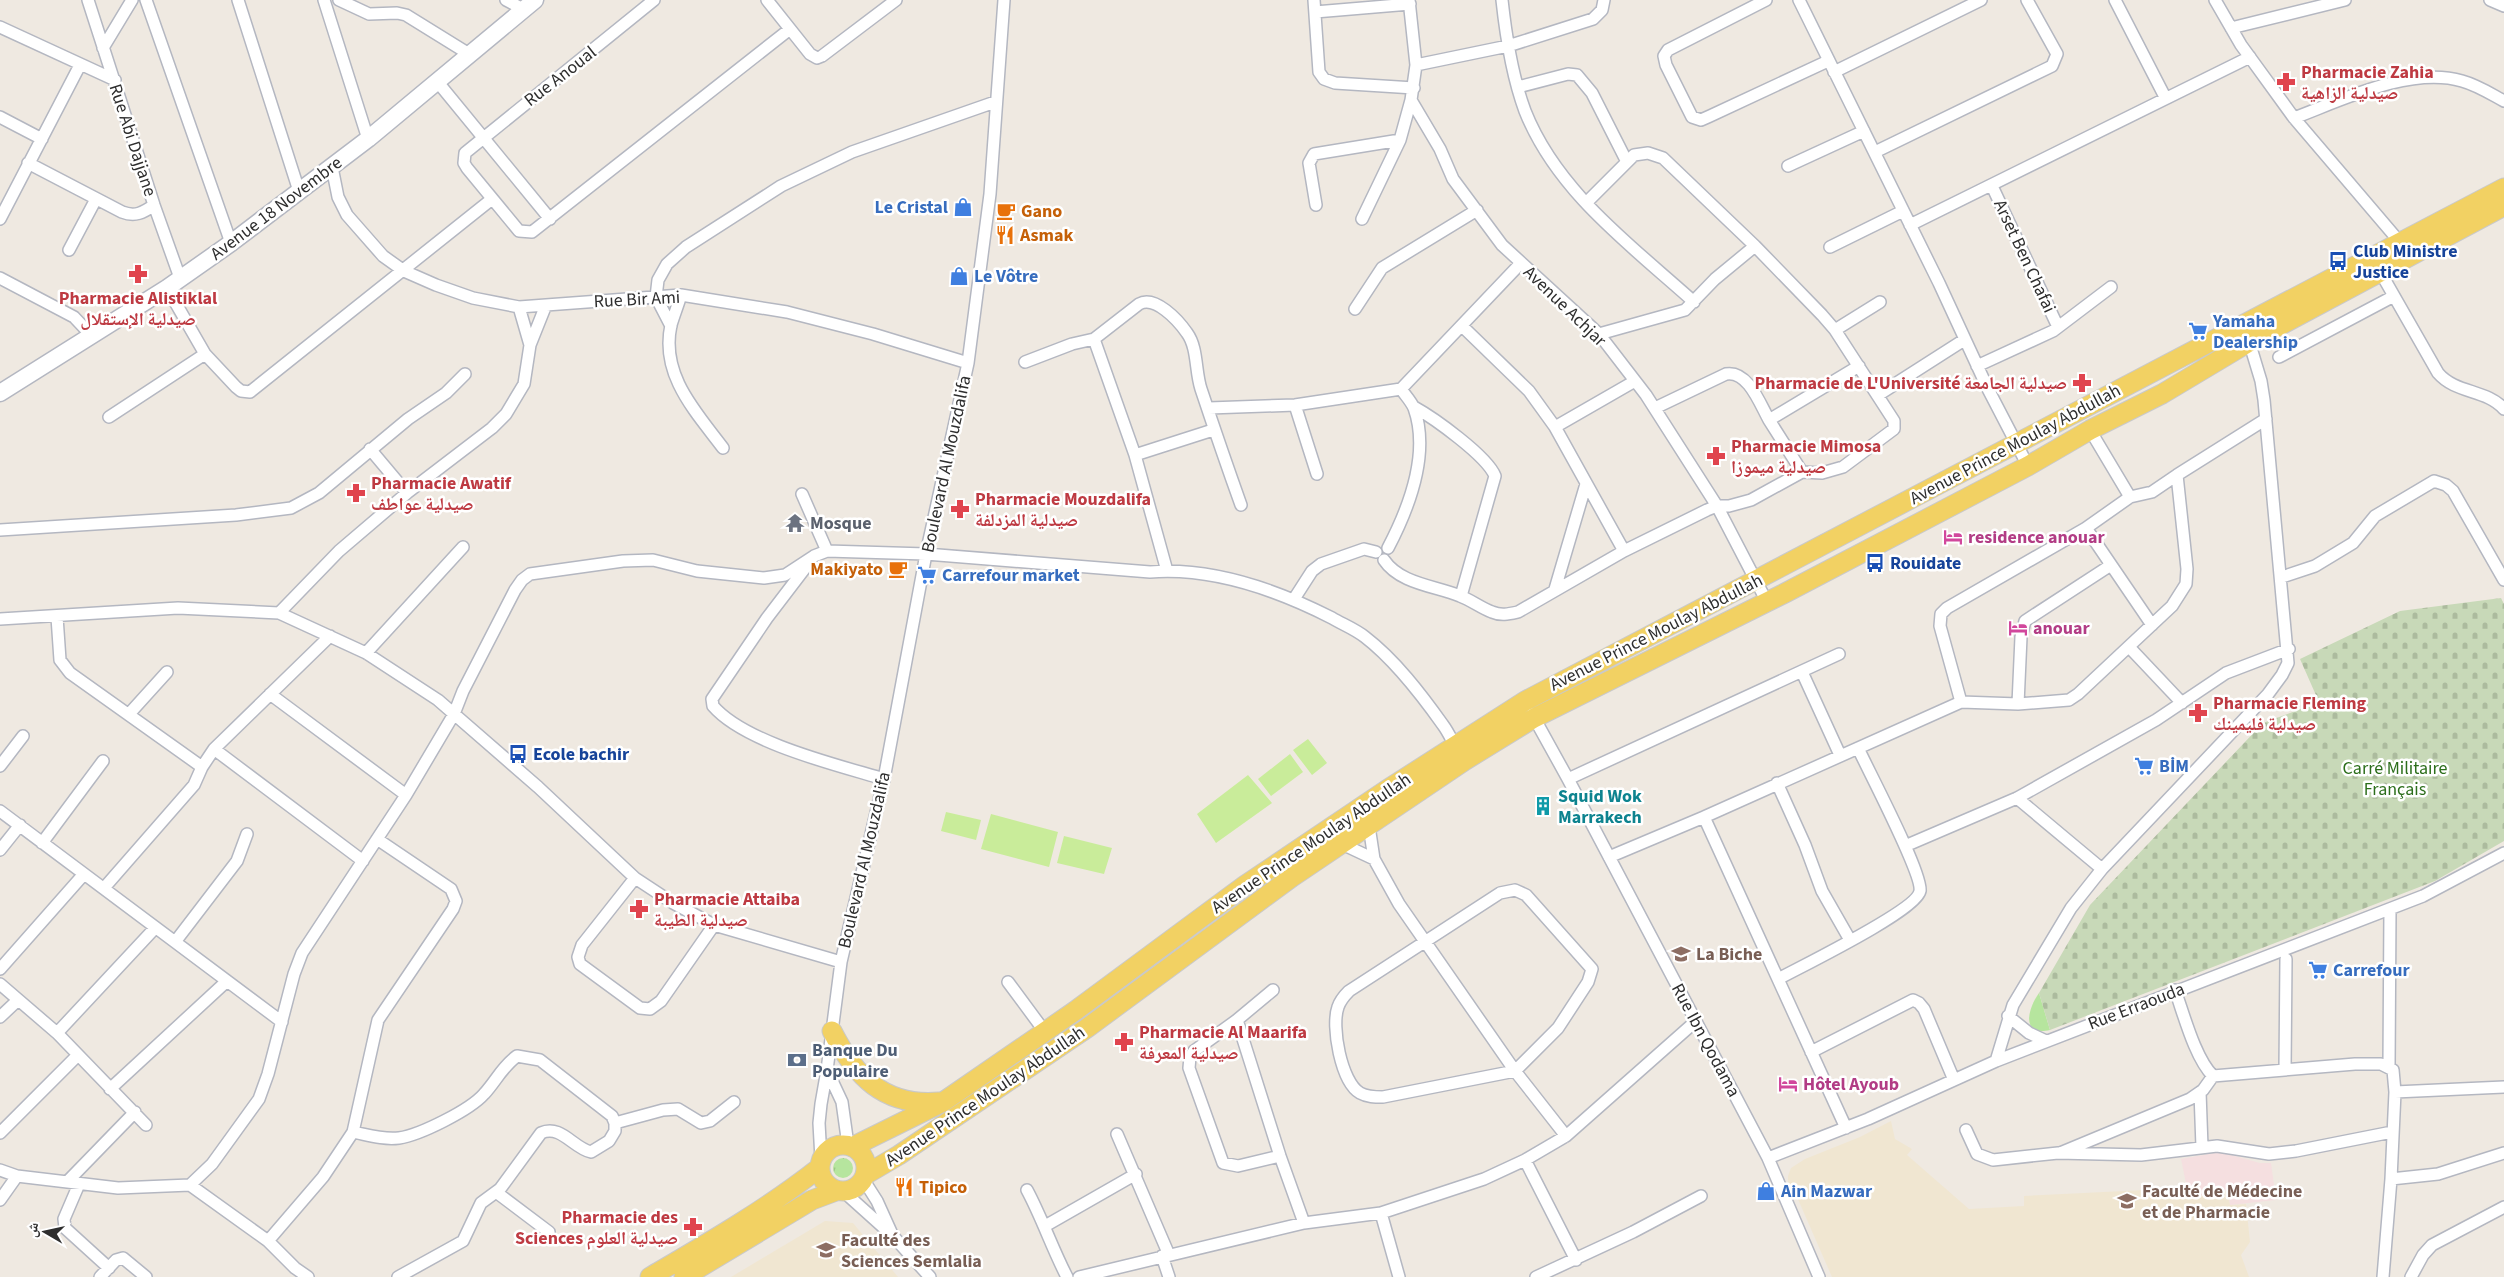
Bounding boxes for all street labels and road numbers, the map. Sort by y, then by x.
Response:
street label: Rue Anoual [519,40,602,113]
street label: Rue Abi Dajjane [103,81,163,200]
street label: Avenue 18 Novembre [205,151,347,266]
street label: Arset Ben Chafai [1987,195,2062,317]
street label: Avenue Achjar [1518,260,1612,353]
street label: Rue Bir Ami [593,285,681,314]
street label: Boulevard Al Mouzdalifa [915,373,977,555]
street label: Avenue Prince Moulay Abdullah [1905,378,2125,511]
street label: Avenue Prince Moulay Abdullah [1545,568,1767,697]
street label: Avenue Prince Moulay Abdullah [1206,767,1416,920]
street label: Boulevard Al Mouzdalifa [832,769,897,951]
street label: Rue Erraouda [2084,977,2188,1036]
street label: Rue Ibn Qodama [1665,979,1746,1101]
street label: Avenue Prince Moulay Abdullah [880,1020,1090,1173]

